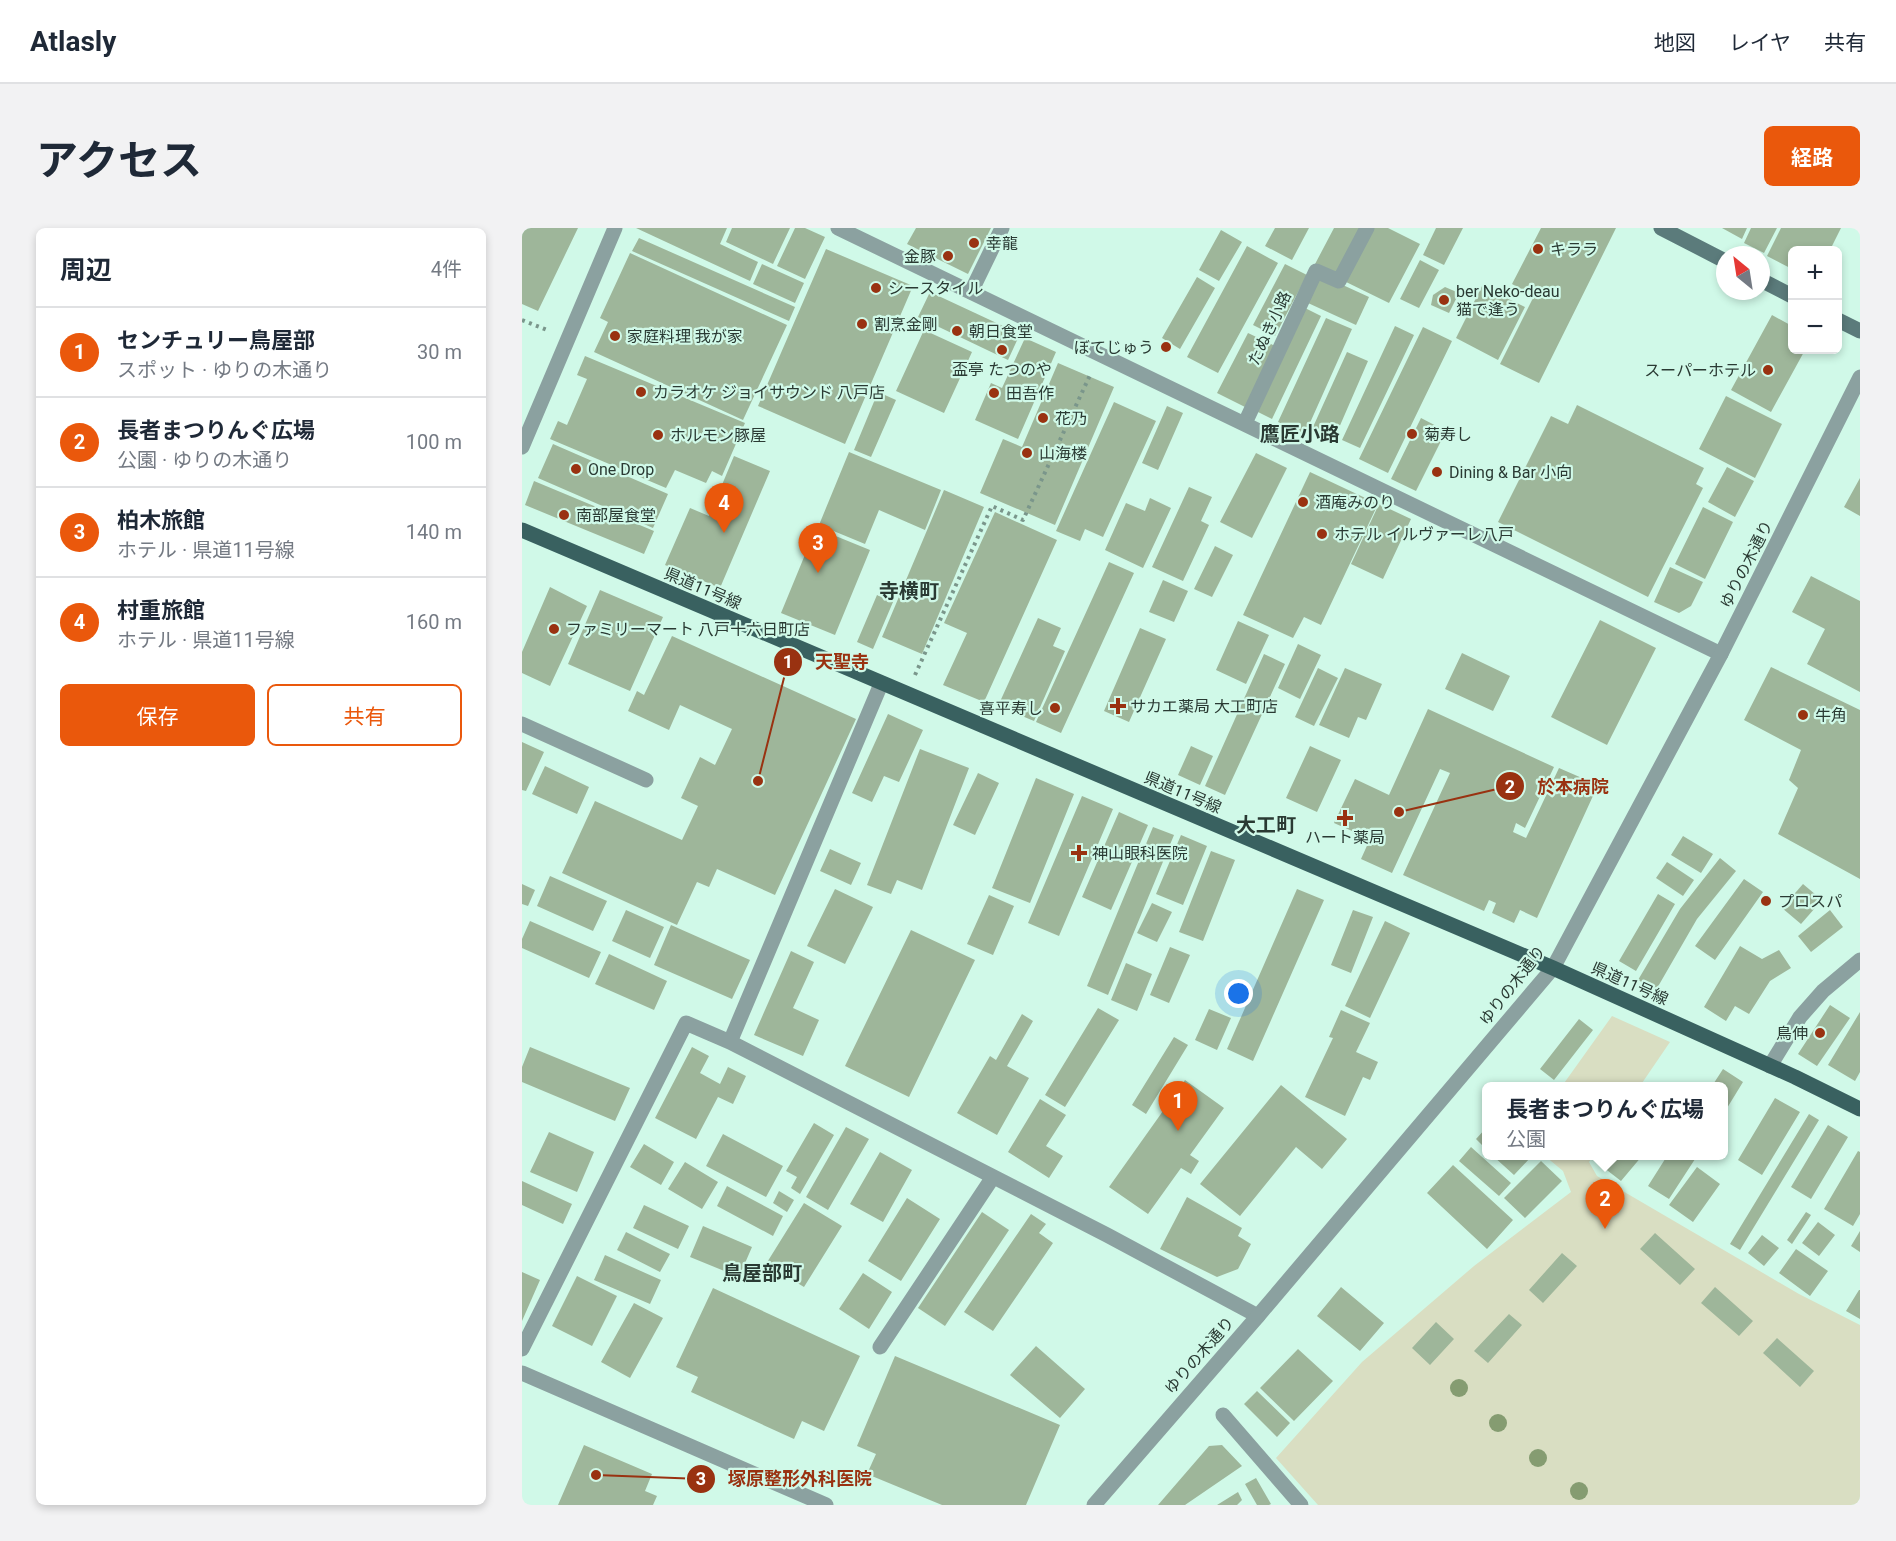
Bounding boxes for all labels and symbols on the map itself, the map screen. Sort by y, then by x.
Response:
place label: 幸龍 [986,234,1018,253]
marker: 幸龍 [967,236,981,250]
place label: キララ [1550,240,1598,259]
marker: キララ [1531,242,1545,256]
north arrow [1716,246,1770,300]
place label: 金豚 [904,247,936,266]
marker: 金豚 [941,249,955,263]
place label: シースタイル [888,279,983,298]
marker: シースタイル [869,281,883,295]
place label: ber Neko-deau 猫で逢う [1456,282,1559,319]
street label: たぬき小路 [1244,288,1295,368]
marker: ber Neko-deau 猫で逢う [1437,293,1451,307]
place label: 割烹金剛 [874,315,938,334]
marker: 割烹金剛 [855,317,869,331]
place label: 朝日食堂 [969,322,1033,341]
marker: 朝日食堂 [950,324,964,338]
place label: 家庭料理 我が家 [627,327,743,346]
marker: 家庭料理 我が家 [608,329,622,343]
place label: ぼてじゅう [1074,338,1154,357]
marker: ぼてじゅう [1159,340,1173,354]
marker: 盃亭 たつのや [995,343,1009,357]
place label: 盃亭 たつのや [952,360,1052,379]
place label: スーパーホテル [1644,361,1756,380]
marker: スーパーホテル [1761,363,1775,377]
place label: カラオケ ジョイサウンド 八戸店 [653,383,885,402]
place label: 田吾作 [1006,384,1054,403]
marker: カラオケ ジョイサウンド 八戸店 [634,385,648,399]
marker: 田吾作 [987,386,1001,400]
place label: 花乃 [1055,409,1087,428]
marker: 花乃 [1036,411,1050,425]
district label: 鷹匠小路 [1260,422,1340,446]
place label: 菊寿し [1424,425,1472,444]
place label: ホルモン豚屋 [670,426,766,445]
marker: 菊寿し [1405,427,1419,441]
marker: ホルモン豚屋 [651,428,665,442]
place label: 山海楼 [1039,444,1087,463]
marker: 山海楼 [1020,446,1034,460]
place label: One Drop [588,460,654,479]
marker: One Drop [569,462,583,476]
place label: Dining & Bar 小向 [1449,463,1572,482]
marker: Dining & Bar 小向 [1430,465,1444,479]
pin: 4 [704,484,744,533]
place label: 酒庵みのり [1315,493,1395,512]
marker: 酒庵みのり [1296,495,1310,509]
place label: 南部屋食堂 [576,506,656,525]
marker: 南部屋食堂 [557,508,571,522]
street label: ゆりの木通り [1716,517,1777,611]
pin: 3 [798,524,838,573]
place label: ホテル イルヴァーレ八戸 [1334,525,1514,544]
marker: ホテル イルヴァーレ八戸 [1315,527,1329,541]
street label: 県道11号線 [661,564,744,613]
district label: 寺横町 [879,579,939,603]
place label: ファミリーマート 八戸十六日町店 [566,620,810,639]
marker: ファミリーマート 八戸十六日町店 [547,622,561,636]
callout: 天聖寺 [773,644,881,680]
text: 1 [783,651,793,672]
text: 天聖寺 [815,651,869,672]
place label: サカエ薬局 大工町店 [1130,697,1278,716]
place label: 喜平寿し [979,699,1043,718]
marker: サカエ薬局 大工町店 [1111,699,1125,713]
marker: 喜平寿し [1048,701,1062,715]
place label: 牛角 [1815,706,1847,725]
marker: 牛角 [1796,708,1810,722]
street label: 県道11号線 [1141,768,1224,817]
callout: 於本病院 [1495,768,1621,804]
text: 2 [1505,776,1515,797]
text: 於本病院 [1537,776,1609,797]
marker: ハート薬局 [1338,811,1352,825]
district label: 大工町 [1236,813,1296,837]
place label: ハート薬局 [1305,828,1385,847]
marker: 神山眼科医院 [1070,844,1088,862]
place label: 神山眼科医院 [1092,844,1188,863]
place label: プロスパ [1778,892,1842,911]
marker: プロスパ [1759,894,1773,908]
street label: ゆりの木通り [1475,942,1549,1029]
street label: 県道11号線 [1588,958,1671,1009]
your location [1224,979,1253,1008]
place label: 鳥伸 [1776,1024,1808,1043]
marker: 鳥伸 [1813,1026,1827,1040]
pin: 1 [1158,1082,1198,1131]
pin: 2 [1586,1180,1624,1229]
district label: 鳥屋部町 [722,1261,802,1285]
street label: ゆりの木通り [1161,1313,1238,1398]
callout: 塚原整形外科医院 [686,1461,884,1497]
text: 3 [696,1468,706,1489]
text: 塚原整形外科医院 [728,1468,872,1489]

